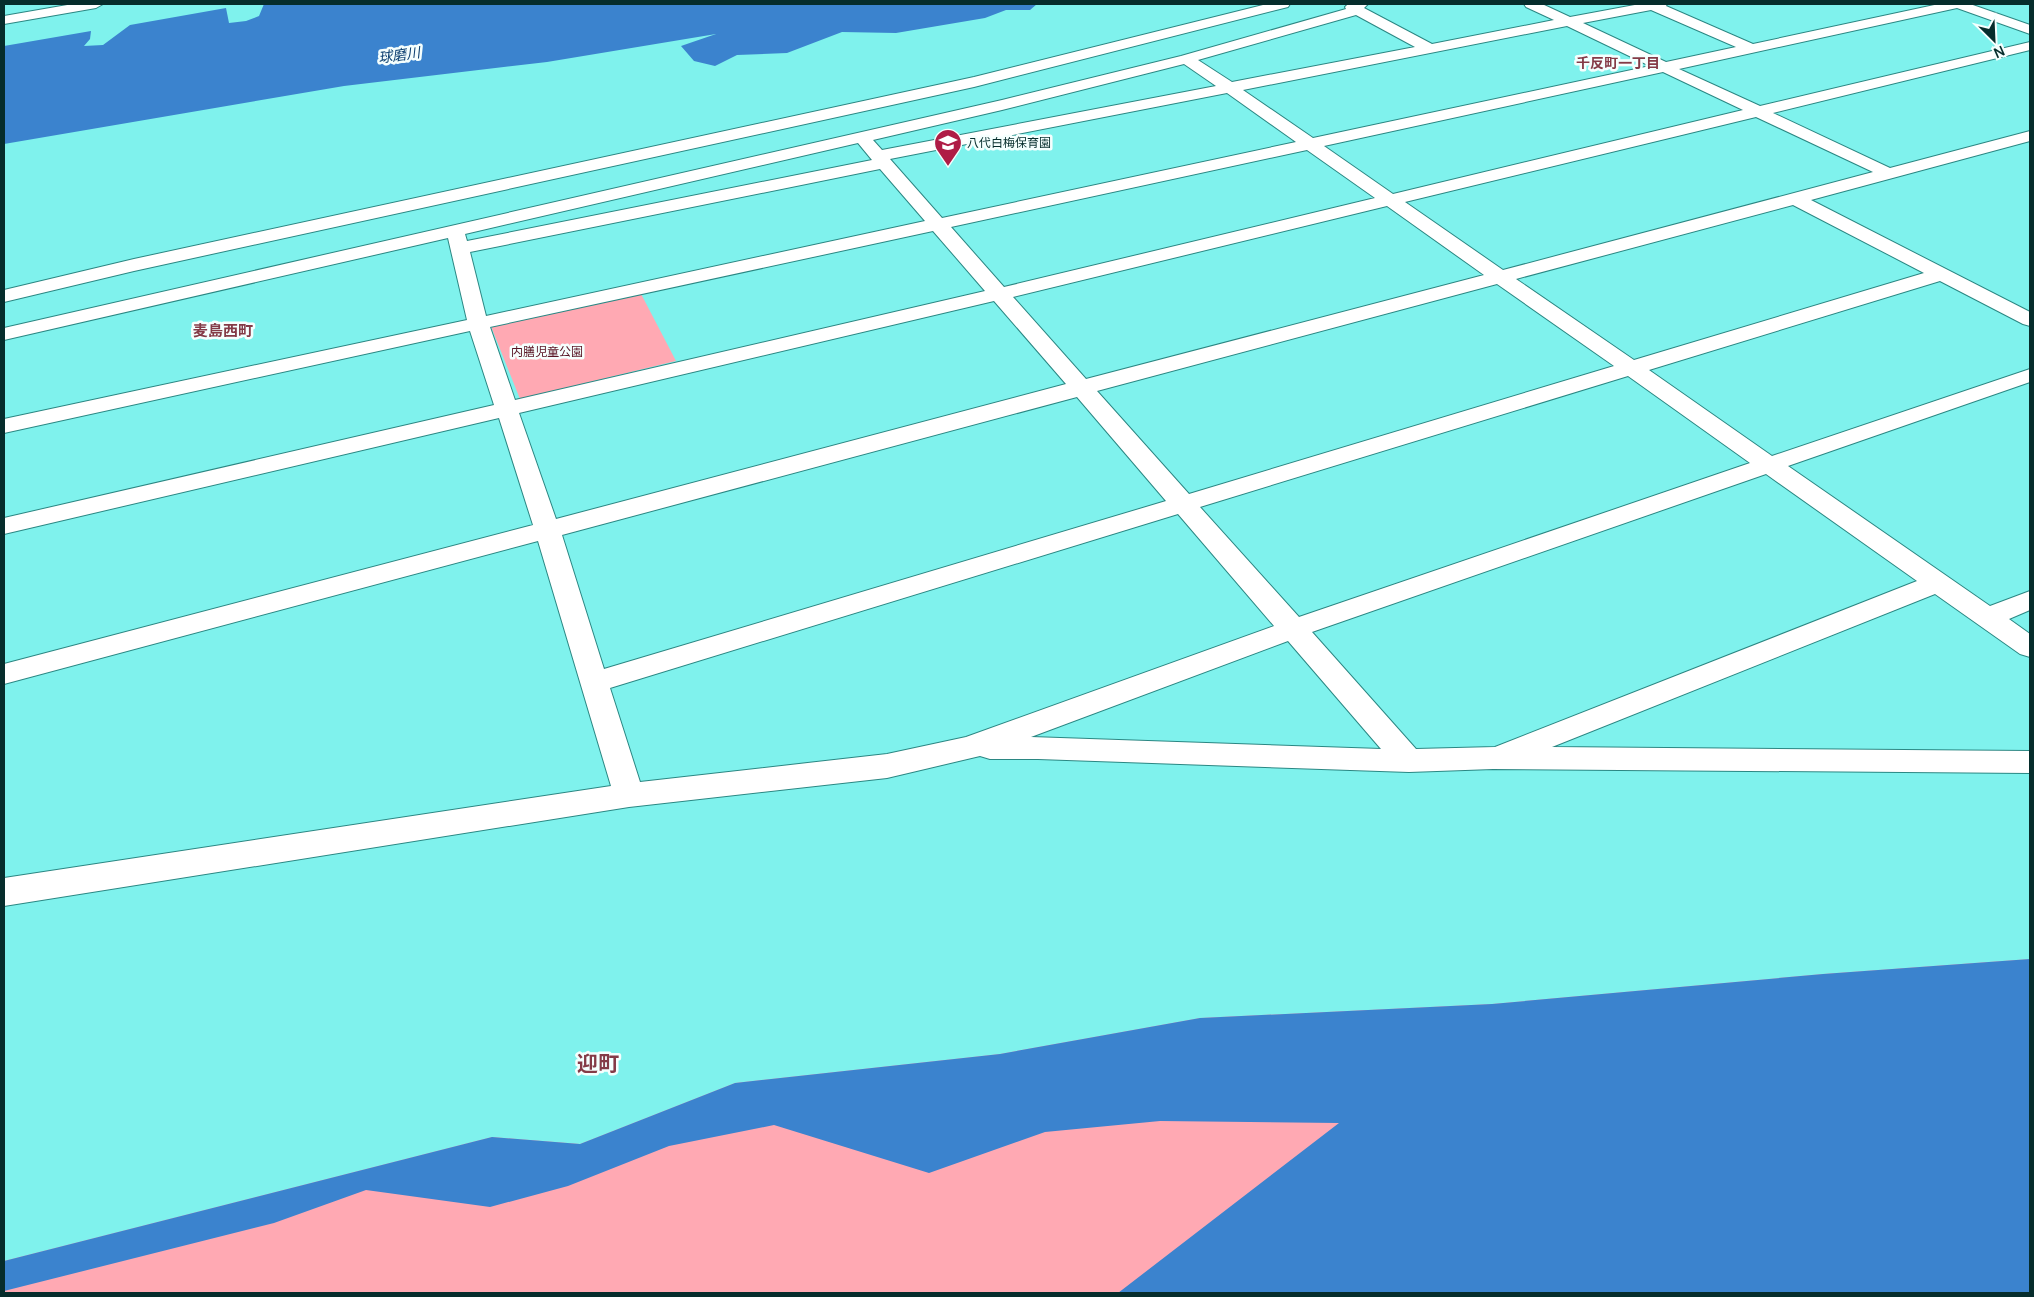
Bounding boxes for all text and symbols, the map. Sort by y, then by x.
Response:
north arrow [1969,15,2019,65]
water label: 球磨川 [377,42,423,67]
text: N [1991,42,2008,63]
district label: 千反町一丁目 [1576,53,1660,72]
school or university icon: 八代白梅保育園 [933,128,963,167]
place label: 八代白梅保育園 [967,134,1051,151]
district label: 麦島西町 [193,320,253,341]
park label: 内膳児童公園 [511,343,583,360]
district label: 迎町 [577,1049,619,1077]

